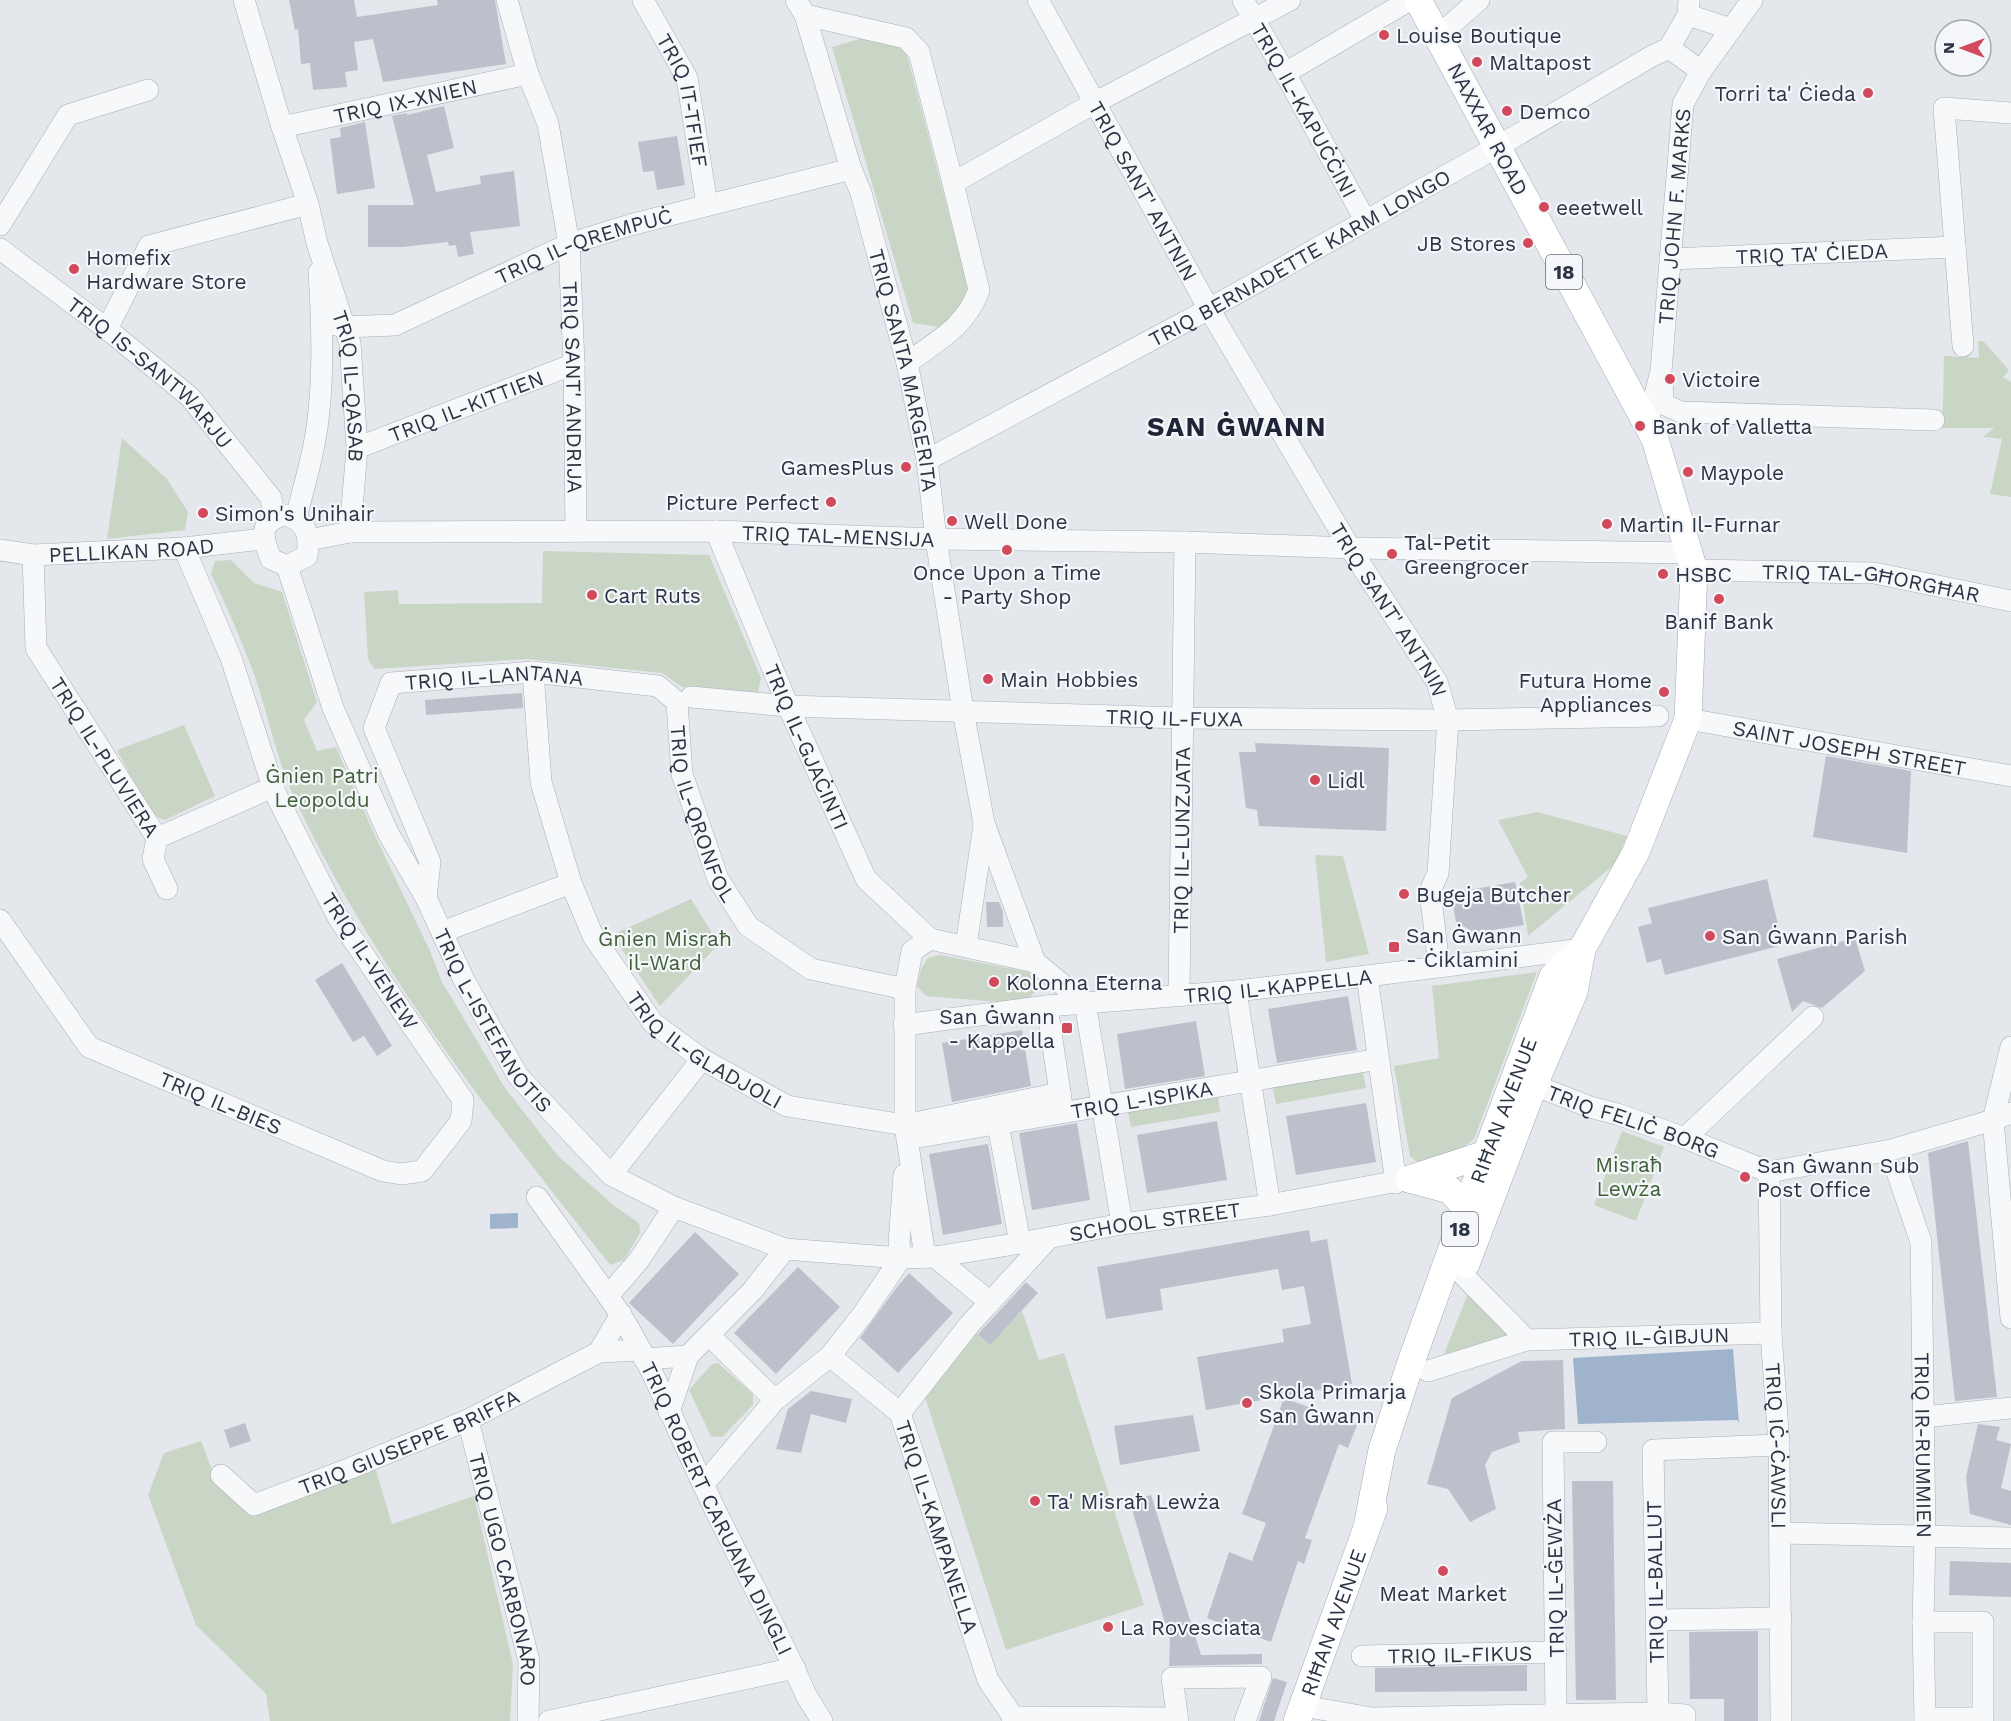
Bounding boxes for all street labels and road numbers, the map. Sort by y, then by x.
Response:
street label: TRIQ IL-KAPUĊĊINI [1246,18,1363,201]
street label: TRIQ IT-TFIEF [652,29,713,169]
street label: NAXXAR ROAD [1443,58,1533,200]
street label: TRIQ IX-XNIEN [331,73,479,128]
street label: TRIQ SANT' ANTNIN [1084,97,1203,285]
street label: TRIQ JOHN F. MARKS [1652,107,1695,325]
street label: TRIQ BERNADETTE KARM LONGO [1144,163,1455,351]
street label: TRIQ IL-QREMPUĊ [491,202,675,289]
street label: TRIQ TA' ĊIEDA [1735,237,1889,269]
street label: TRIQ SANTA MARGERITA [864,246,943,493]
road number: 18 [1546,255,1582,289]
street label: TRIQ SANT' ANDRIJA [558,281,588,494]
street label: TRIQ IS-SANTWARJU [63,291,238,453]
street label: TRIQ IL-QASAB [328,307,370,463]
street label: TRIQ IL-KITTIEN [385,365,547,447]
street label: TRIQ SANT' ANTNIN [1325,518,1453,699]
street label: TRIQ TAL-MENSIJA [741,519,935,551]
street label: PELLIKAN ROAD [48,532,216,567]
street label: TRIQ TAL-GĦORGĦAR [1762,559,1982,607]
street label: TRIQ IL-LANTANA [404,659,585,694]
street label: TRIQ IL-GJAĊINTI [760,660,854,833]
street label: TRIQ IL-PLUVIERA [45,672,165,841]
street label: TRIQ IL-FUXA [1105,703,1243,731]
street label: SAINT JOSEPH STREET [1731,715,1968,780]
street label: TRIQ IL-QRONFOL [666,724,742,907]
street label: TRIQ IL-LUNZJATA [1167,746,1195,934]
street label: TRIQ IL-VENEW [316,888,424,1034]
street label: TRIQ L-ISTEFANOTIS [429,924,558,1117]
street label: TRIQ IL-KAPPELLA [1183,963,1373,1008]
street label: TRIQ IL-GLADJOLI [622,986,787,1113]
street label: RIĦAN AVENUE [1464,1033,1541,1187]
street label: TRIQ IL-BIES [156,1066,286,1139]
street label: TRIQ L-ISPIKA [1069,1075,1215,1124]
street label: TRIQ FELIĊ BORG [1544,1079,1723,1163]
street label: SCHOOL STREET [1067,1196,1242,1246]
road number: 18 [1442,1212,1478,1246]
street label: TRIQ IL-ĠIBJUN [1569,1322,1730,1351]
street label: TRIQ IR-RUMMIEN [1910,1352,1938,1538]
street label: TRIQ ROBERT CARUANA DINGLI [636,1358,798,1659]
street label: TRIQ IĊ-ĊAWSLI [1761,1362,1792,1529]
street label: TRIQ GIUSEPPE BRIFFA [295,1383,523,1499]
street label: TRIQ IL-KAMPANELLA [891,1417,984,1636]
street label: TRIQ UGO CARBONARO [464,1450,542,1686]
street label: TRIQ IL-ĠEWŻA [1541,1498,1569,1658]
street label: TRIQ IL-BALLUT [1641,1500,1669,1664]
street label: RIĦAN AVENUE [1295,1545,1371,1699]
street label: TRIQ IL-FIKUS [1387,1640,1533,1668]

